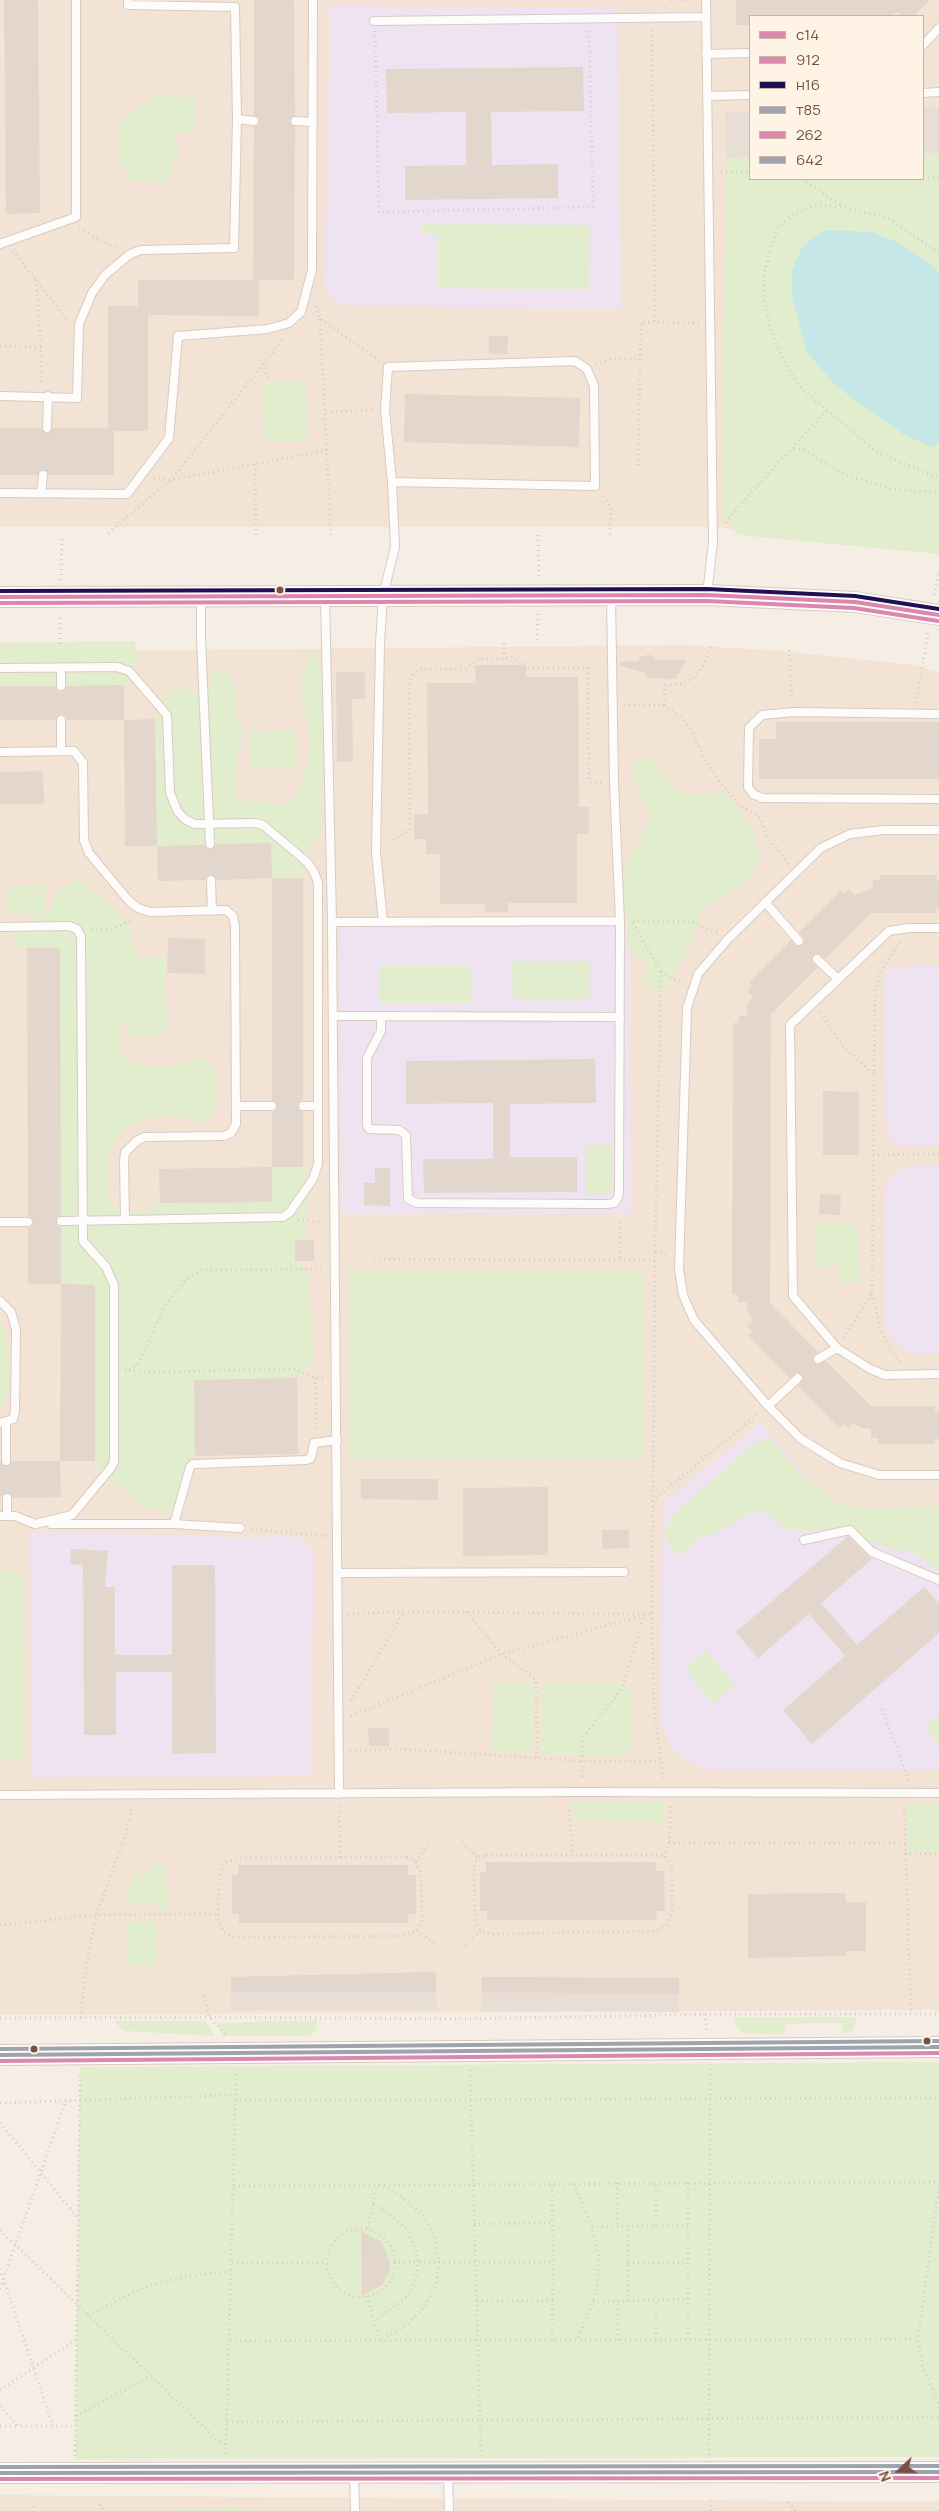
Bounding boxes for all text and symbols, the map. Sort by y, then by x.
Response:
legend [749,15,924,180]
text: с14 [796,24,819,45]
text: 912 [796,49,820,70]
text: н16 [796,74,820,95]
text: т85 [796,99,821,120]
text: 262 [796,124,822,145]
text: 642 [796,149,823,170]
unlabelled marker [275,585,285,595]
unlabelled marker [922,2036,932,2046]
unlabelled marker [29,2044,39,2054]
north arrow [874,2446,924,2496]
text: N [874,2468,895,2485]

